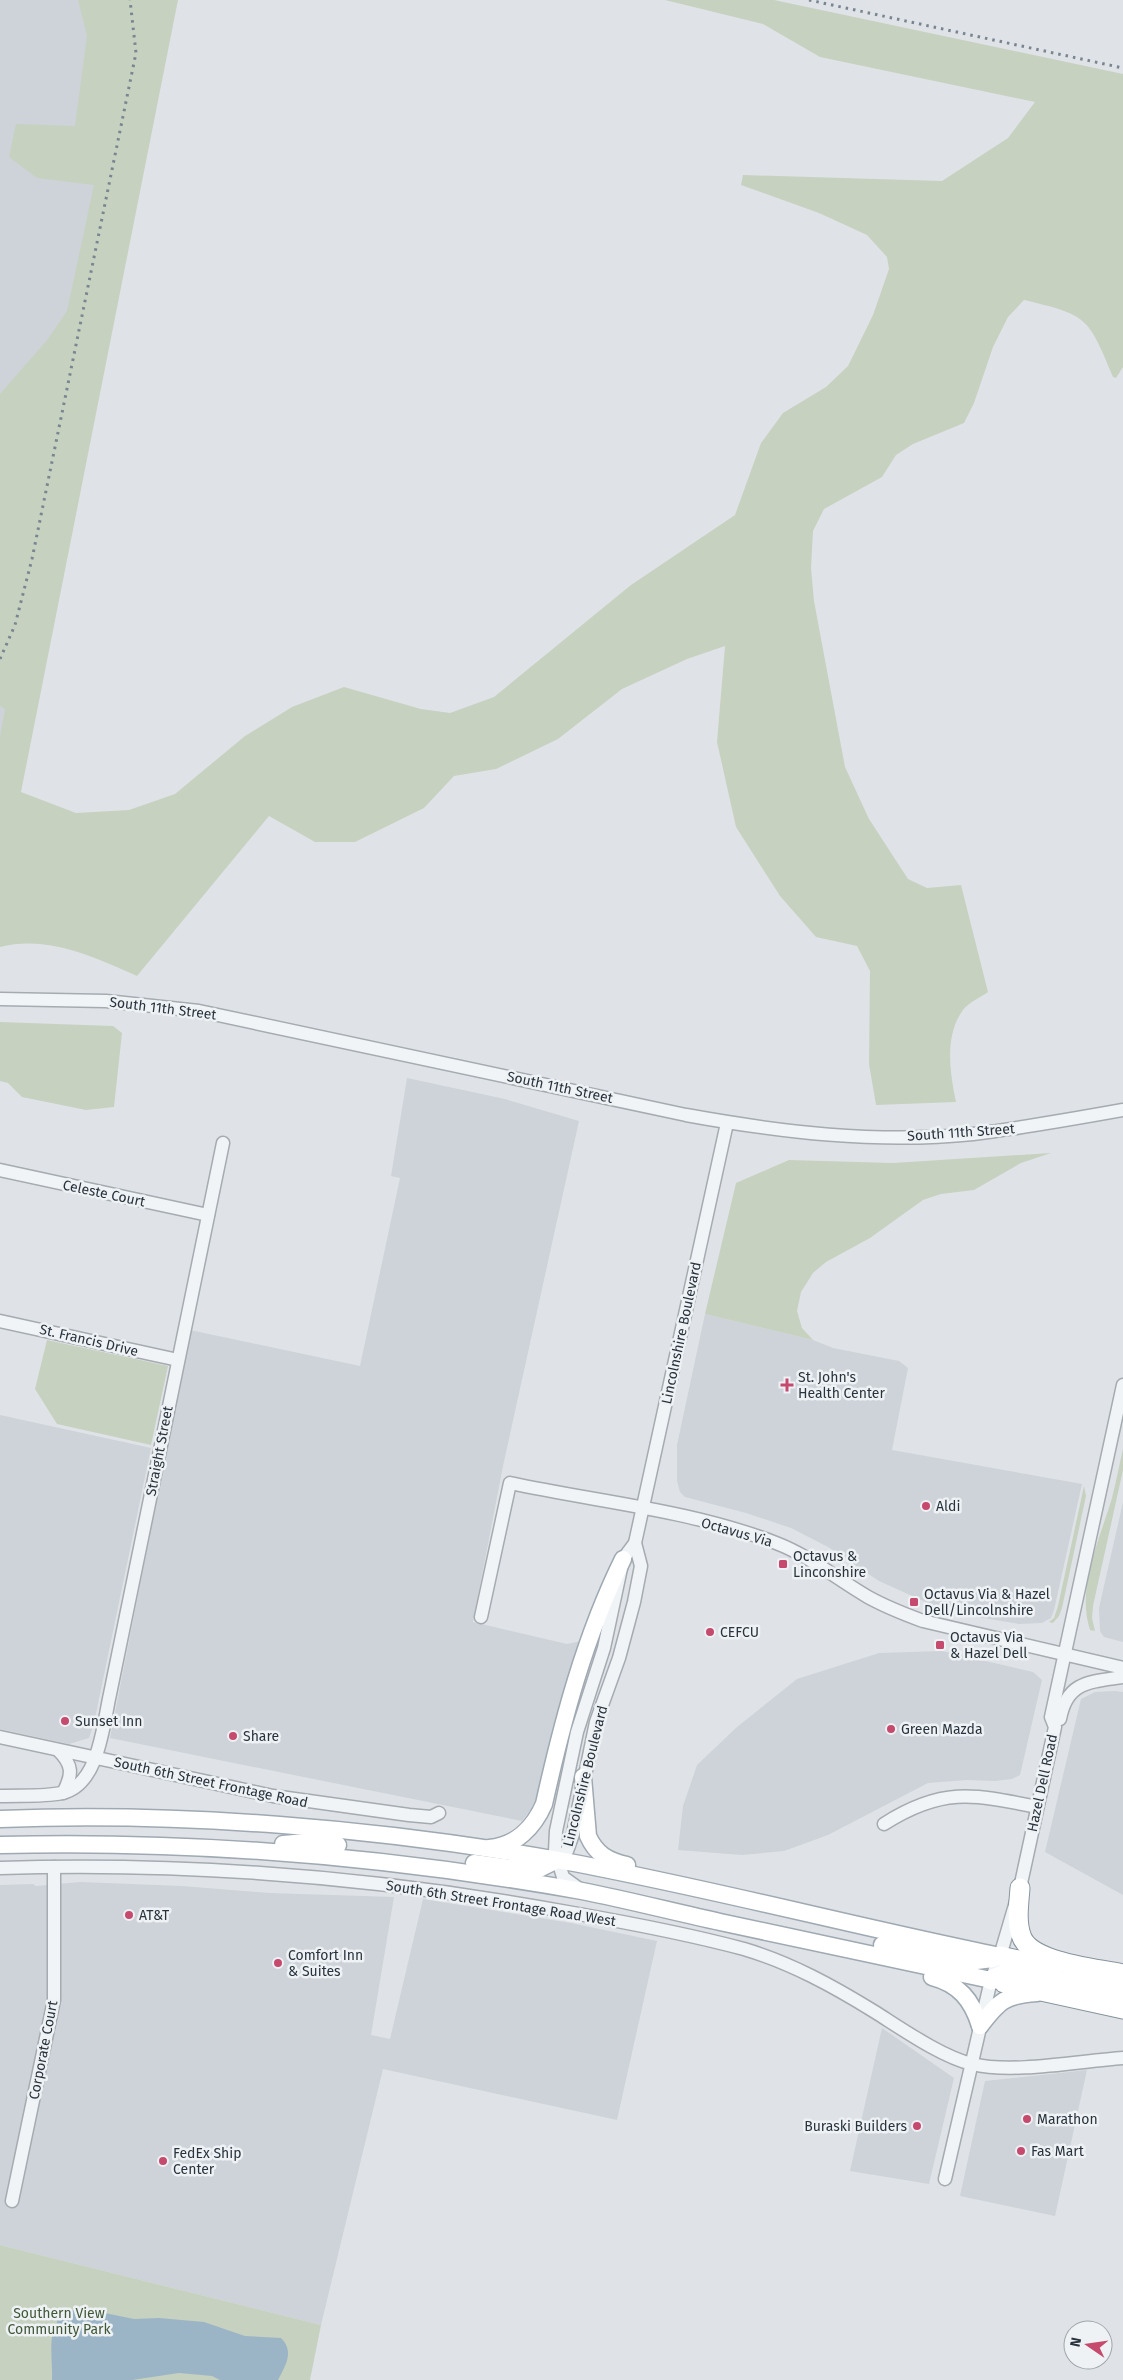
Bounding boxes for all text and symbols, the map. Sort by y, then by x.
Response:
street label: South 11th Street [108,993,218,1024]
street label: South 11th Street [505,1068,615,1107]
street label: South 11th Street [907,1120,1016,1145]
street label: Celeste Court [61,1176,148,1211]
street label: Lincolnshire Boulevard [658,1260,705,1406]
street label: St. Francis Drive [38,1321,140,1360]
place label: St. John's Health Center [798,1369,885,1402]
marker: St. John's Health Center [780,1378,794,1392]
street label: Straight Street [142,1404,177,1498]
place label: Aldi [936,1498,960,1515]
marker: Aldi [920,1500,932,1512]
street label: Octavus Via [699,1514,774,1551]
place label: Octavus & Linconshire [793,1548,866,1581]
marker: Octavus & Linconshire [777,1558,789,1570]
place label: Octavus Via & Hazel Dell/Lincolnshire [924,1586,1050,1619]
marker: Octavus Via & Hazel Dell/Lincolnshire [908,1596,920,1608]
place label: CEFCU [720,1624,759,1641]
marker: CEFCU [704,1626,716,1638]
place label: Octavus Via & Hazel Dell [950,1629,1027,1662]
marker: Octavus Via & Hazel Dell [934,1639,946,1651]
street label: Lincolnshire Boulevard [560,1704,611,1849]
place label: Sunset Inn [75,1713,142,1730]
marker: Sunset Inn [59,1715,71,1727]
place label: Green Mazda [901,1721,983,1738]
marker: Green Mazda [885,1723,897,1735]
place label: Share [243,1728,279,1745]
marker: Share [227,1730,239,1742]
street label: Hazel Dell Road [1024,1733,1061,1834]
street label: South 6th Street Frontage Road [112,1754,309,1811]
street label: South 6th Street Frontage Road West [385,1877,618,1930]
place label: AT&T [139,1907,170,1924]
marker: AT&T [123,1909,135,1921]
place label: Comfort Inn & Suites [288,1947,363,1980]
marker: Comfort Inn & Suites [272,1957,284,1969]
street label: Corporate Court [26,1998,62,2101]
place label: Marathon [1037,2111,1098,2128]
marker: Marathon [1021,2113,1033,2125]
place label: Buraski Builders [804,2118,907,2135]
marker: Buraski Builders [911,2120,923,2132]
place label: Fas Mart [1031,2143,1085,2160]
place label: FedEx Ship Center [173,2145,241,2178]
marker: Fas Mart [1015,2145,1027,2157]
marker: FedEx Ship Center [157,2155,169,2167]
park label: Southern View Community Park [7,2305,111,2338]
north arrow [1063,2320,1113,2370]
text: N [1066,2336,1085,2349]

